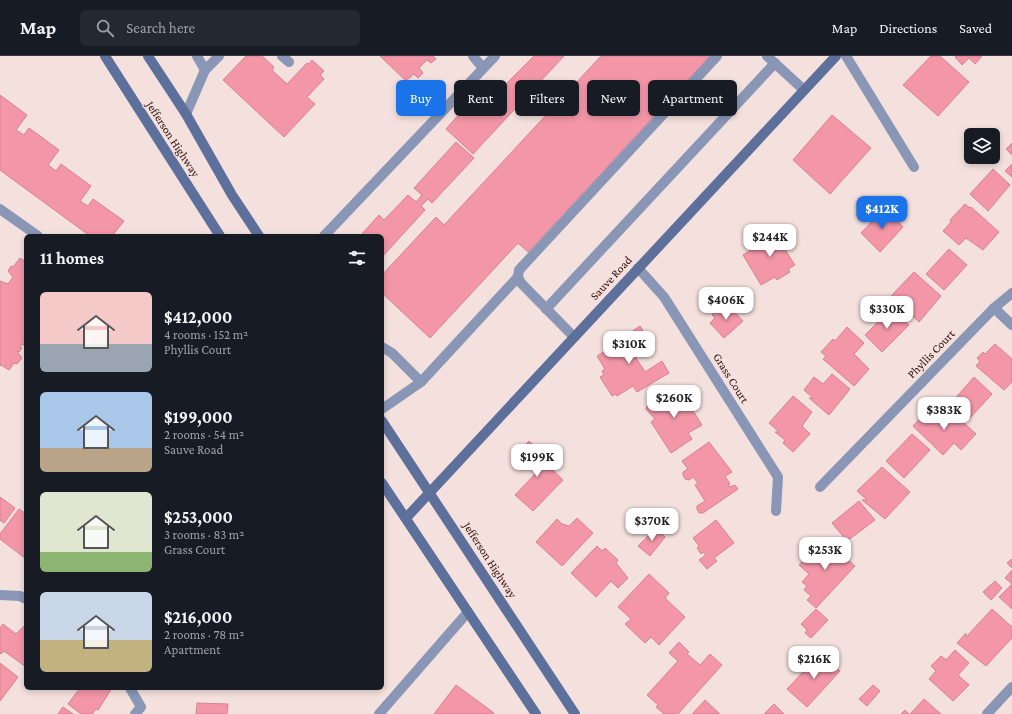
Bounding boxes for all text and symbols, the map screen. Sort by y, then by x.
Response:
search box [80,10,360,46]
text: Map [20,17,56,38]
icon: search [94,17,116,39]
text: Search here [126,20,195,36]
text: Map [832,20,857,36]
text: Directions [879,20,937,36]
text: Saved [959,20,992,36]
chip: Buy [396,80,446,116]
chip: Rent [454,80,507,116]
chip: Filters [515,80,579,116]
chip: New [587,80,640,116]
chip: Apartment [648,80,737,116]
street label: Jefferson Highway [143,98,203,180]
map controls [964,128,1000,164]
button: layers [964,128,1000,164]
pin: $412K [854,196,910,230]
text: $412K [865,201,899,216]
pin: $244K [742,224,798,258]
text: $244K [752,229,788,244]
icon: filters [346,247,368,269]
text: 11 homes [40,249,104,268]
street label: Sauve Road [587,253,635,303]
pin: $406K [698,287,754,321]
text: $406K [708,292,744,307]
pin: $330K [859,296,915,330]
text: $330K [869,301,905,316]
icon: home [72,308,120,356]
text: $412,000 [164,308,232,327]
street label: Phyllis Court [904,326,958,381]
text: 4 rooms · 152 m² [164,327,248,342]
pin: $310K [601,331,657,365]
text: $310K [612,336,646,351]
text: Phyllis Court [164,342,231,357]
street label: Grass Court [710,350,752,407]
pin: $260K [646,385,702,419]
text: $260K [656,390,692,405]
pin: $383K [916,397,972,431]
text: $383K [927,402,961,417]
icon: home [72,408,120,456]
text: $199,000 [164,408,233,427]
text: 2 rooms · 54 m² [164,427,244,442]
text: Sauve Road [164,442,223,457]
pin: $199K [509,444,565,478]
text: $199K [520,449,554,464]
icon: home [72,508,120,556]
text: $253,000 [164,508,233,527]
pin: $370K [624,508,680,542]
text: $370K [635,513,669,528]
street label: Jefferson Highway [460,519,520,601]
text: 3 rooms · 83 m² [164,527,244,542]
pin: $253K [797,537,853,571]
text: Grass Court [164,542,225,557]
text: $253K [808,542,842,557]
icon: home [72,608,120,656]
text: $216,000 [164,608,232,627]
text: 2 rooms · 78 m² [164,627,244,642]
text: Apartment [164,642,221,657]
pin: $216K [786,646,842,680]
text: $216K [797,651,831,666]

